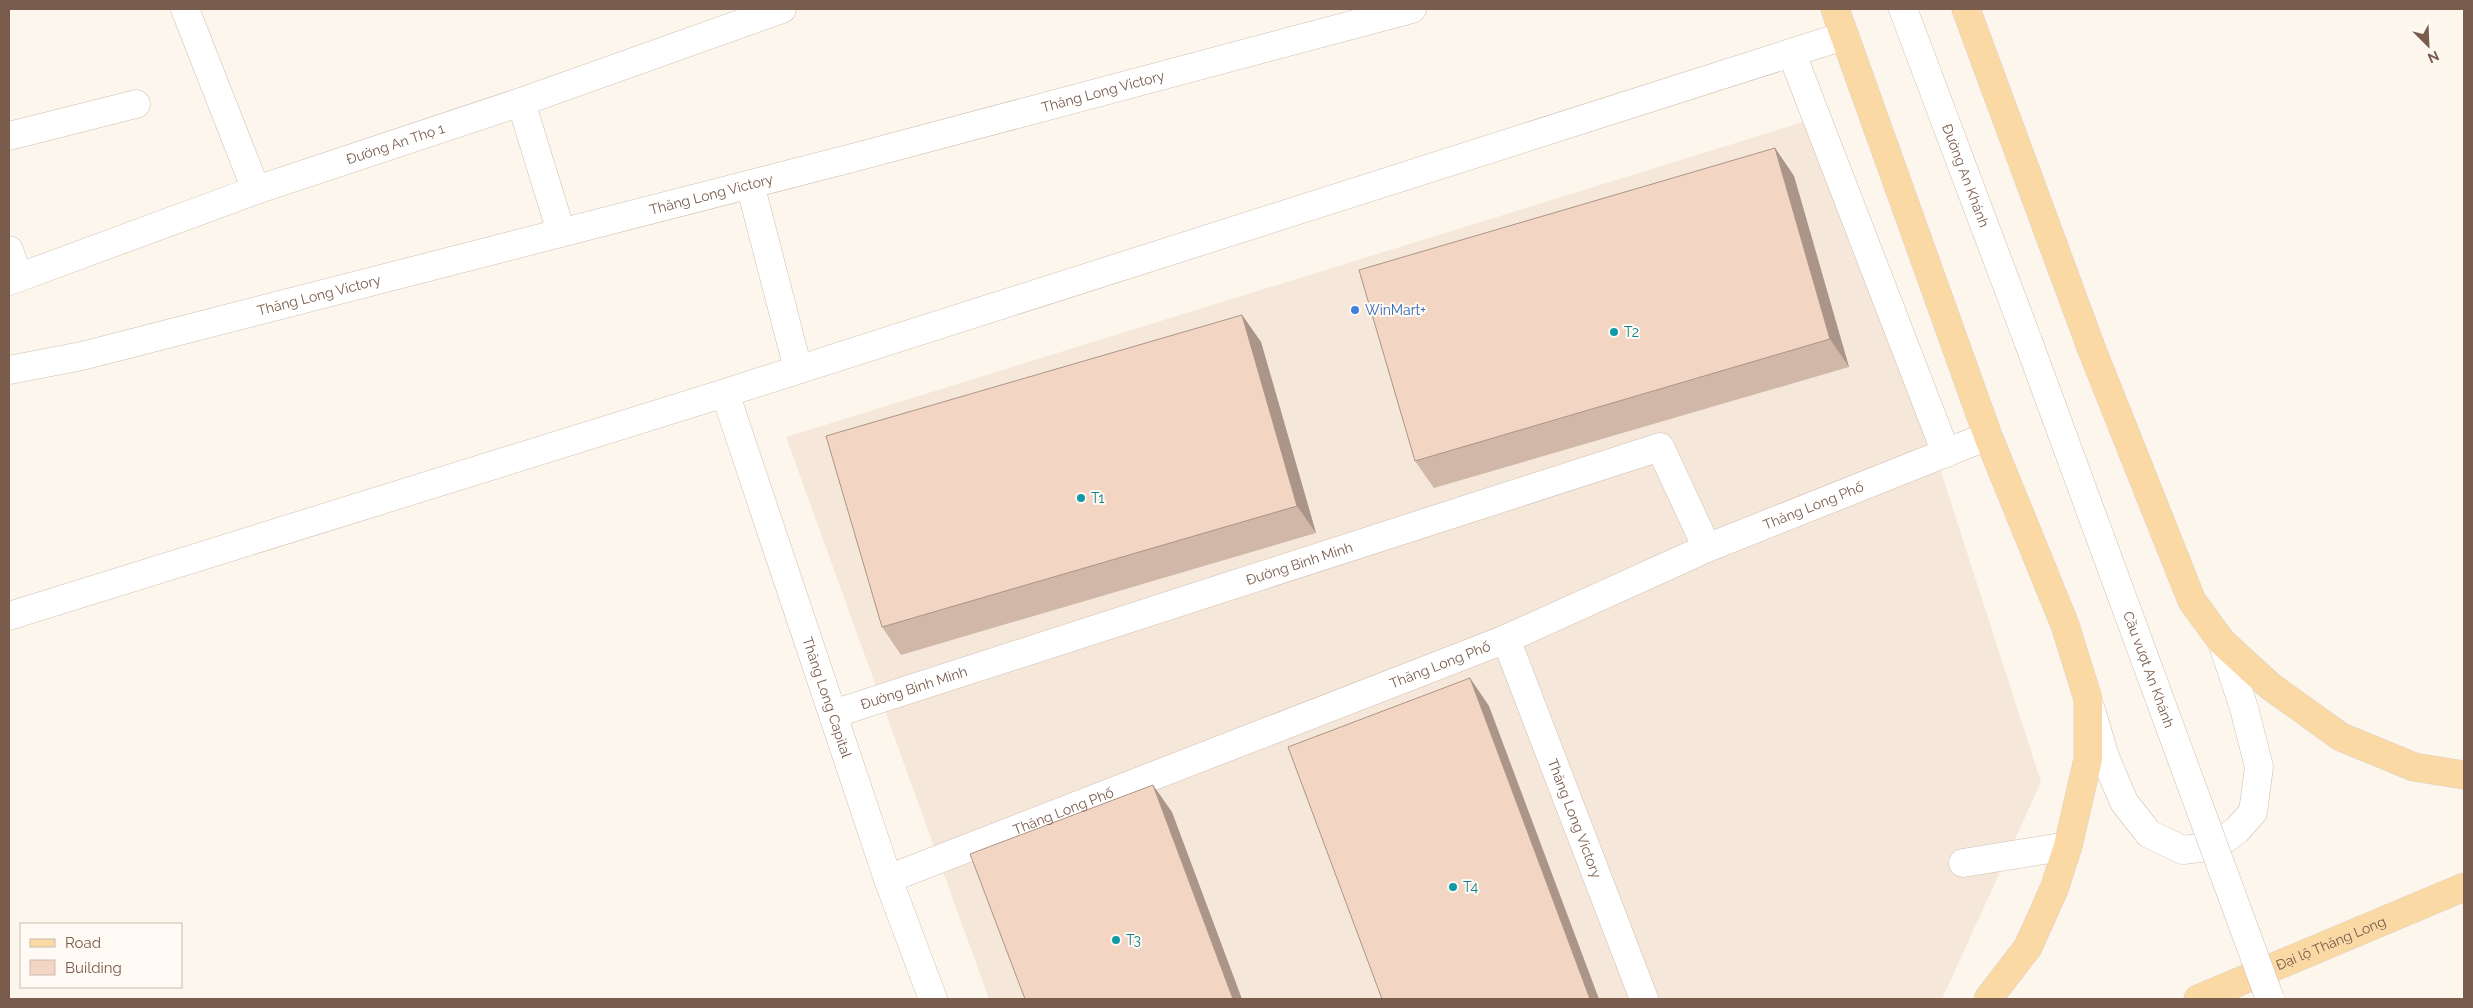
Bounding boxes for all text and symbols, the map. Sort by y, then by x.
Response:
north arrow [2403,20,2453,70]
text: N [2425,47,2441,66]
street label: Thăng Long Victory [1040,67,1167,115]
street label: Đường An Thọ 1 [344,120,446,167]
street label: Đường An Khánh [1939,122,1992,229]
street label: Thăng Long Victory [648,171,775,218]
street label: Thăng Long Victory [256,271,383,319]
place label: WinMart+ [1365,302,1426,318]
marker: WinMart+ [1349,304,1361,316]
place label: T2 [1624,324,1639,340]
marker: T2 [1608,326,1620,338]
street label: Thăng Long Phố [1761,478,1866,533]
place label: T1 [1091,490,1105,506]
marker: T1 [1075,492,1087,504]
street label: Đường Bình Minh [1244,539,1355,588]
street label: Cầu vượt An Khánh [2120,609,2178,730]
street label: Thăng Long Capital [799,635,855,760]
street label: Thăng Long Phố [1387,638,1493,691]
street label: Đường Bình Minh [859,663,969,713]
street label: Thăng Long Victory [1545,756,1605,881]
street label: Thăng Long Phố [1011,784,1116,838]
place label: T4 [1463,879,1478,895]
marker: T4 [1447,881,1459,893]
street label: Đại lộ Thăng Long [2273,913,2388,973]
legend [20,923,182,988]
place label: T3 [1126,932,1141,948]
text: Road [65,934,101,952]
marker: T3 [1110,934,1122,946]
text: Building [65,959,122,977]

